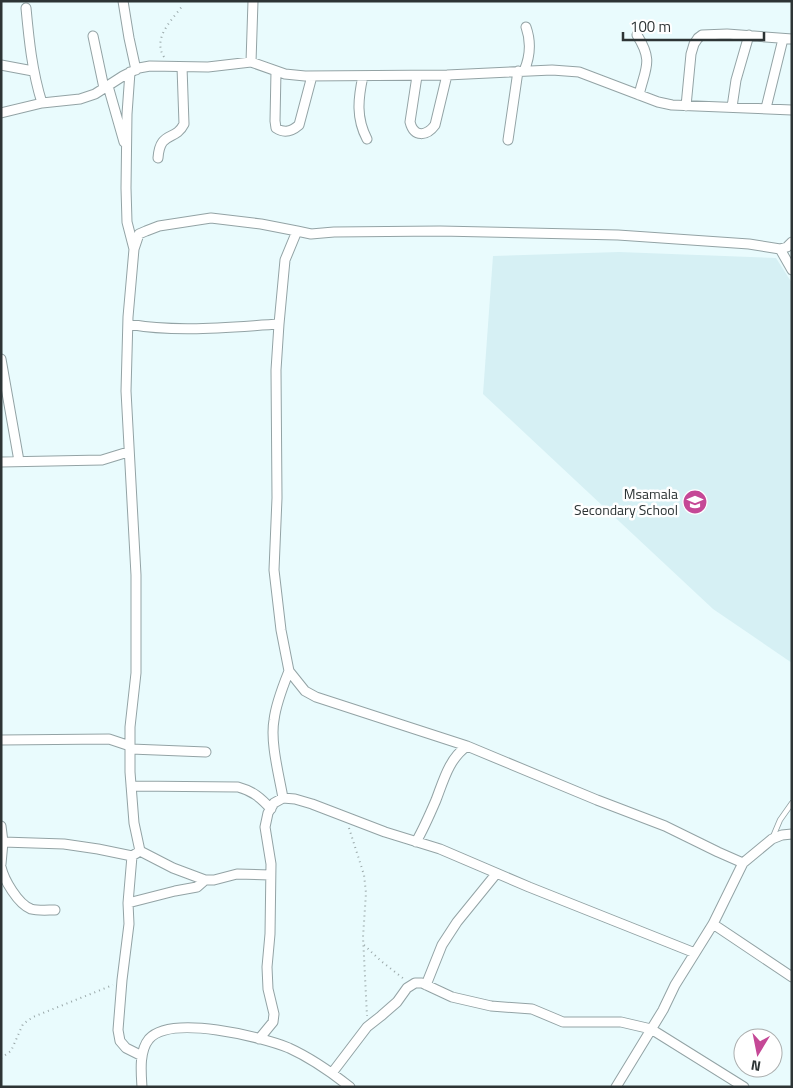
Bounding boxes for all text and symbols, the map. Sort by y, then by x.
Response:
scale bar [623,10,764,42]
text: 100 m [630,15,671,38]
place label: Msamala Secondary School [574,483,678,520]
school or university icon: Msamala Secondary School [682,489,708,515]
north arrow [733,1028,783,1078]
text: N [749,1055,762,1077]

